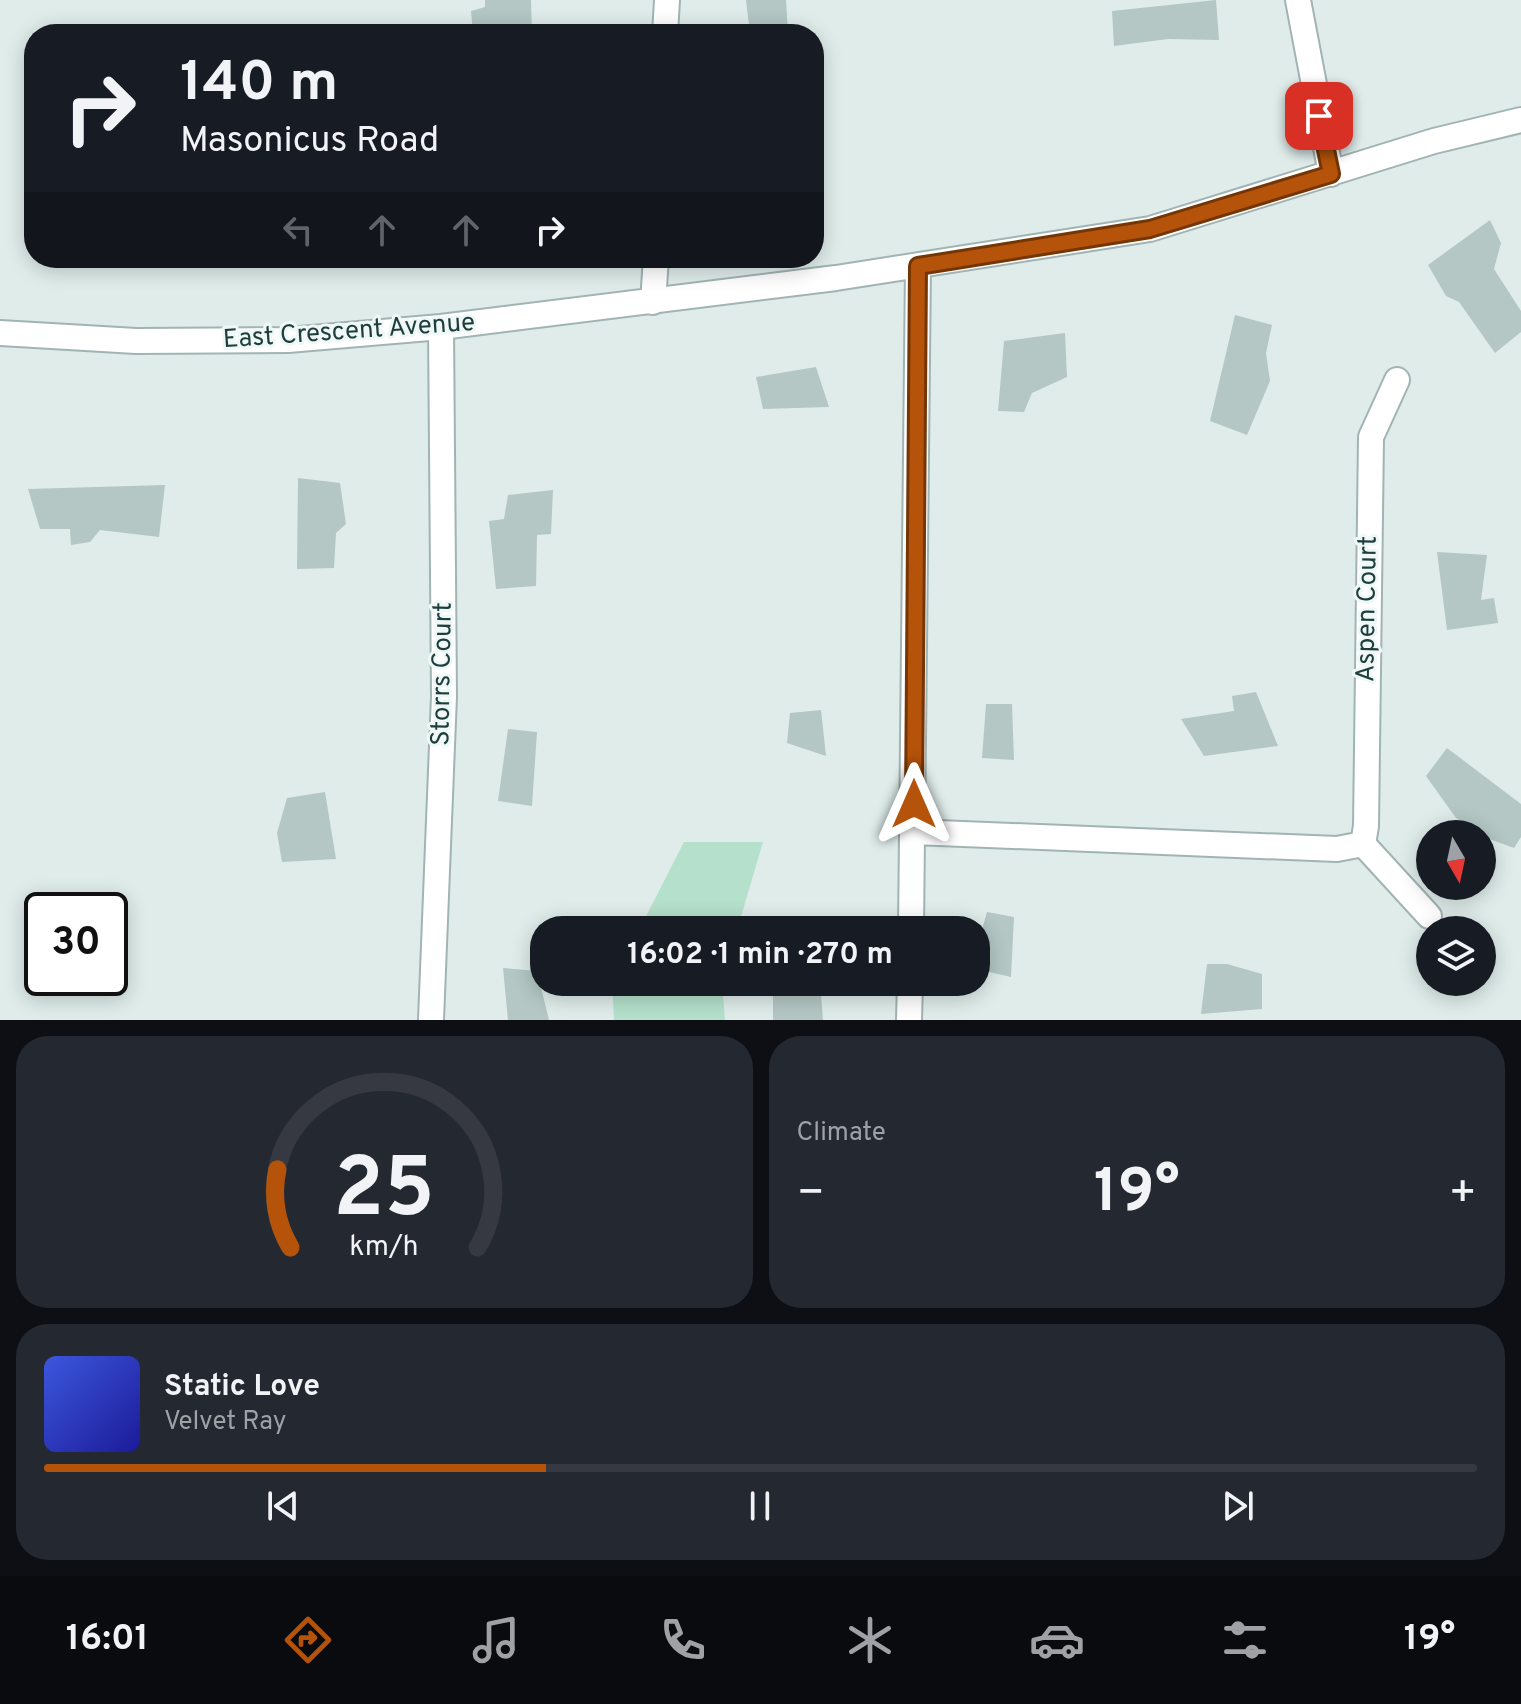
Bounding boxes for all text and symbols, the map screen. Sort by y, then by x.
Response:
text: 140 m [180,50,338,120]
icon: right [48,56,152,160]
pin [1285,82,1353,150]
icon: arrive [1297,94,1341,138]
text: Masonicus Road [180,119,439,165]
icon: left [276,208,320,252]
icon: ahead [360,208,404,252]
icon: ahead [444,208,488,252]
icon: right [528,208,572,252]
street label: East Crescent Avenue [222,307,476,357]
street label: Aspen Court [1350,536,1386,682]
street label: Storrs Court [425,602,461,746]
position arrow [872,762,956,846]
north arrow [1416,820,1496,900]
map controls [1416,820,1496,996]
speed limit sign: 30 [24,892,128,996]
button: layers [1416,916,1496,996]
text: 16:02 · 1 min · 270 m [627,937,893,974]
text: Climate [797,1117,886,1150]
text: 25 [333,1141,435,1246]
text: 19° [1094,1157,1180,1233]
text: − [797,1167,825,1223]
text: + [1449,1167,1477,1223]
text: km/h [350,1230,419,1266]
text: Static Love [164,1369,320,1406]
text: Velvet Ray [164,1406,287,1439]
icon: previous [261,1484,305,1528]
icon: pause [738,1484,782,1528]
icon: next [1216,1484,1260,1528]
icon: directions [280,1612,336,1668]
icon: music [468,1612,524,1668]
icon: phone [655,1612,711,1668]
icon: climate [842,1612,898,1668]
icon: car [1029,1612,1085,1668]
icon: filters [1217,1612,1273,1668]
text: 16:01 [66,1617,149,1663]
text: 19° [1404,1617,1455,1663]

